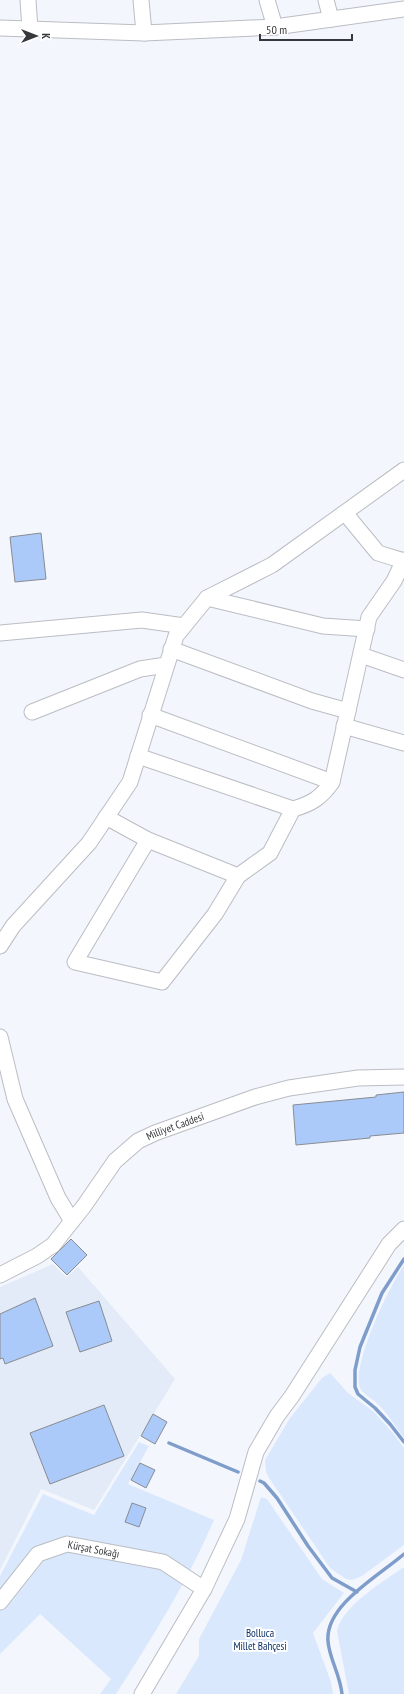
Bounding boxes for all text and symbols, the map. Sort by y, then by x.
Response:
north arrow [16,16,56,56]
scale bar [260,16,352,42]
text: 50 m [266,22,287,37]
text: K [39,33,53,39]
street label: Milliyet Caddesi [144,1109,206,1143]
street label: Kürşat Sokağı [67,1537,121,1561]
park label: Bolluca Millet Bahçesi [233,1626,287,1653]

